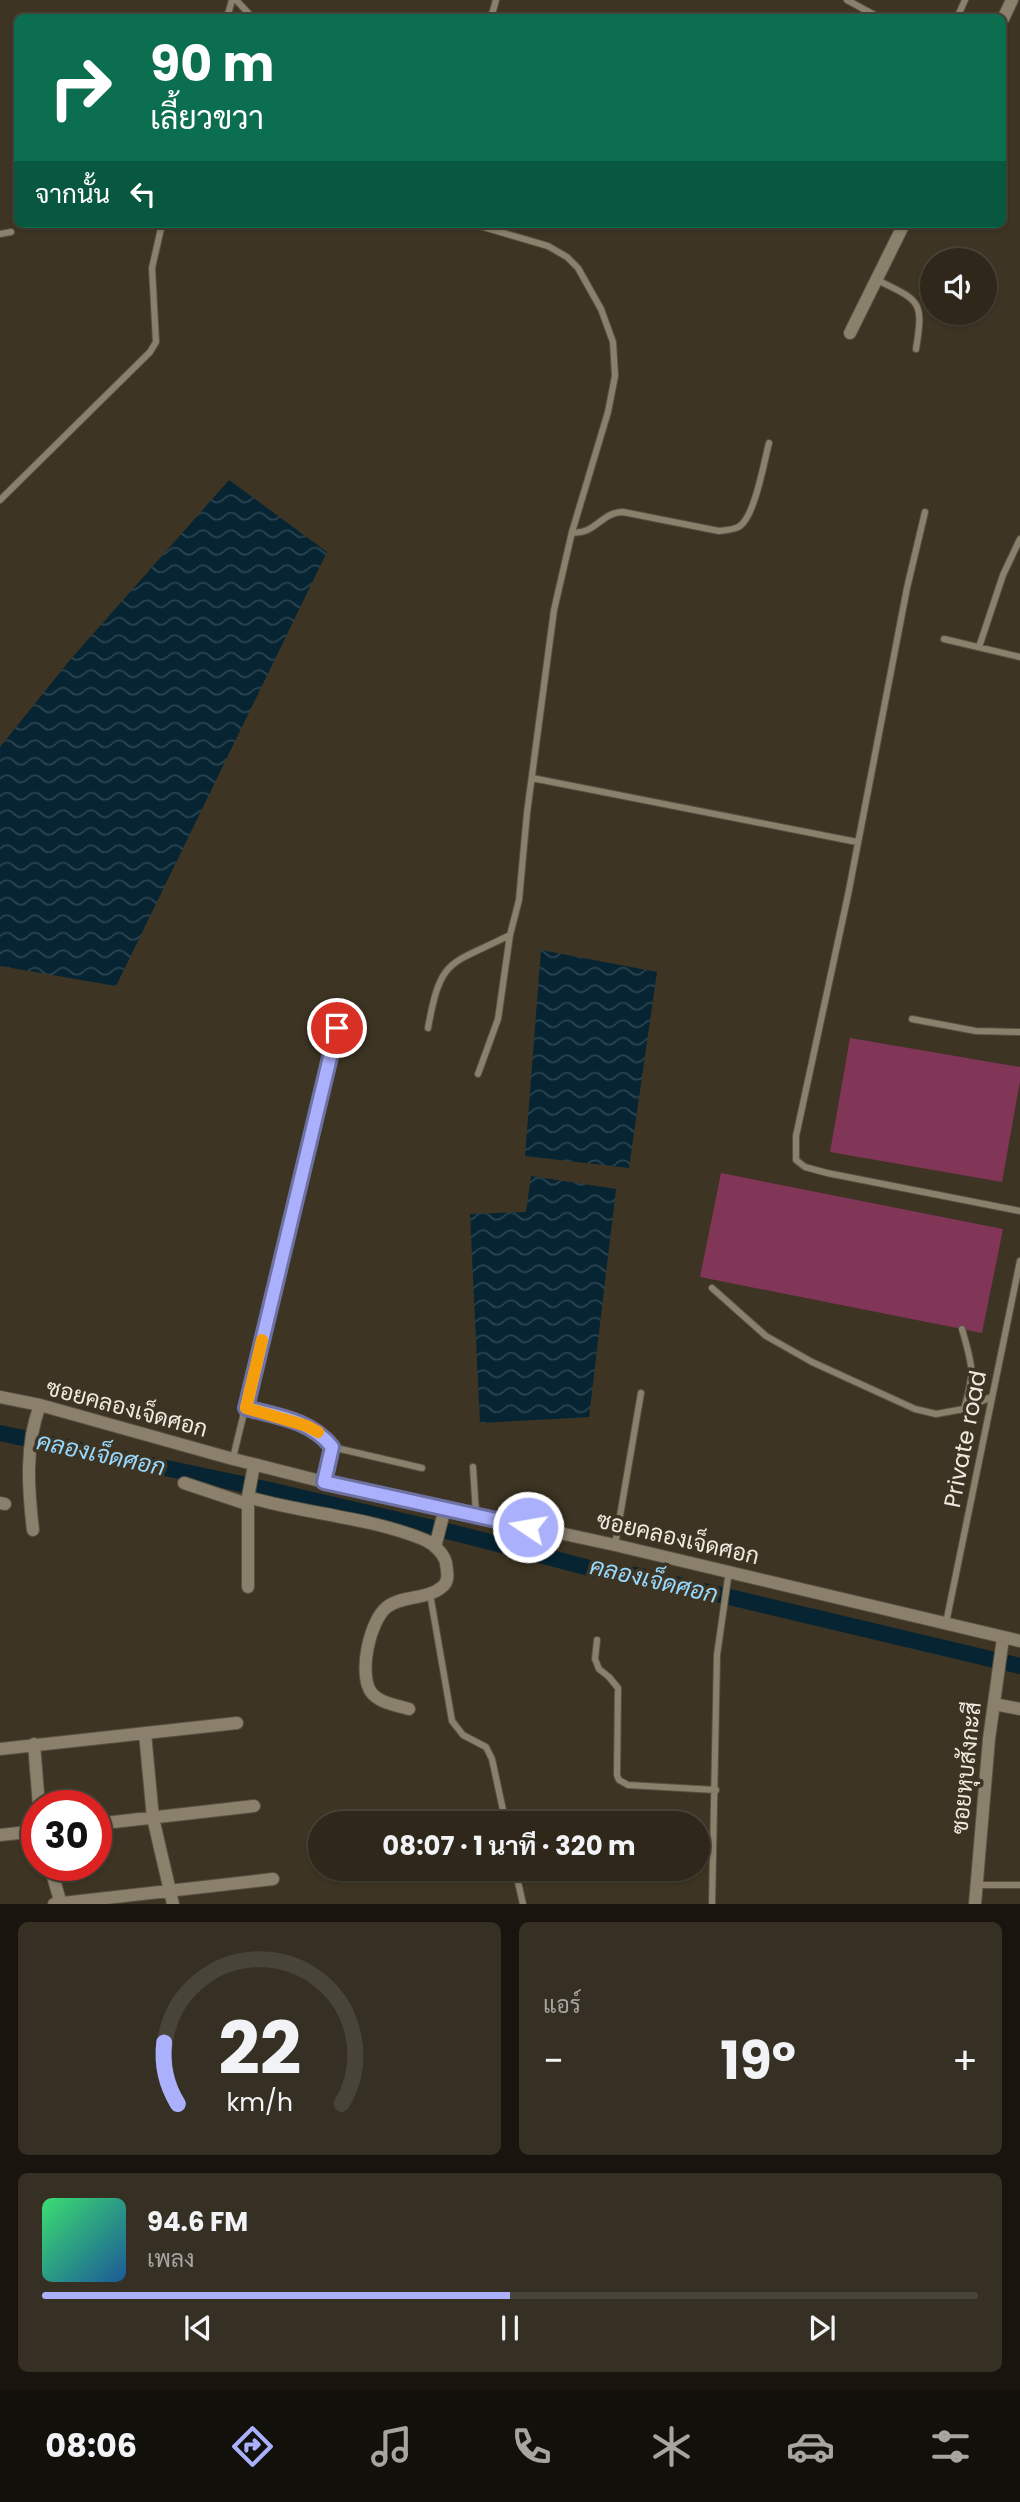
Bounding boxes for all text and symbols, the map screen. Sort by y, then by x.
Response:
text: 90 m [150,30,274,98]
icon: right [35,42,126,133]
text: เลี้ยวขวา [150,95,264,140]
icon: left [124,175,162,213]
text: จากนั้น [35,176,110,212]
map controls [920,248,997,325]
button: sound [920,248,997,325]
pin [307,998,367,1058]
icon: arrive [318,1009,356,1047]
street label: Private road [936,1368,994,1510]
street label: ซอยคลองเจ็ดศอก [43,1370,212,1445]
water label: คลองเจ็ดศอก [34,1424,168,1484]
position arrow [491,1490,565,1564]
street label: ซอยคลองเจ็ดศอก [593,1503,763,1572]
water label: คลองเจ็ดศอก [587,1549,721,1611]
street label: ซอยหุบสังกะสี [943,1700,989,1836]
speed limit sign: 30 [21,1790,112,1881]
text: 08:07 · 1 นาที · 320 m [382,1828,636,1864]
text: แอร์ [543,1989,581,2021]
text: 22 [218,1999,301,2100]
text: 19° [720,2024,796,2097]
text: − [543,2034,564,2087]
text: + [952,2034,978,2087]
text: km/h [226,2085,293,2120]
text: 94.6 FM [147,2204,248,2240]
text: เพลง [147,2243,194,2275]
icon: previous [179,2309,217,2347]
icon: pause [491,2309,529,2347]
icon: next [803,2309,841,2347]
icon: directions [228,2422,277,2471]
icon: music [367,2422,416,2471]
icon: phone [507,2422,556,2471]
icon: climate [647,2422,696,2471]
icon: car [786,2422,835,2471]
icon: filters [926,2422,975,2471]
text: 08:06 [45,2423,137,2468]

